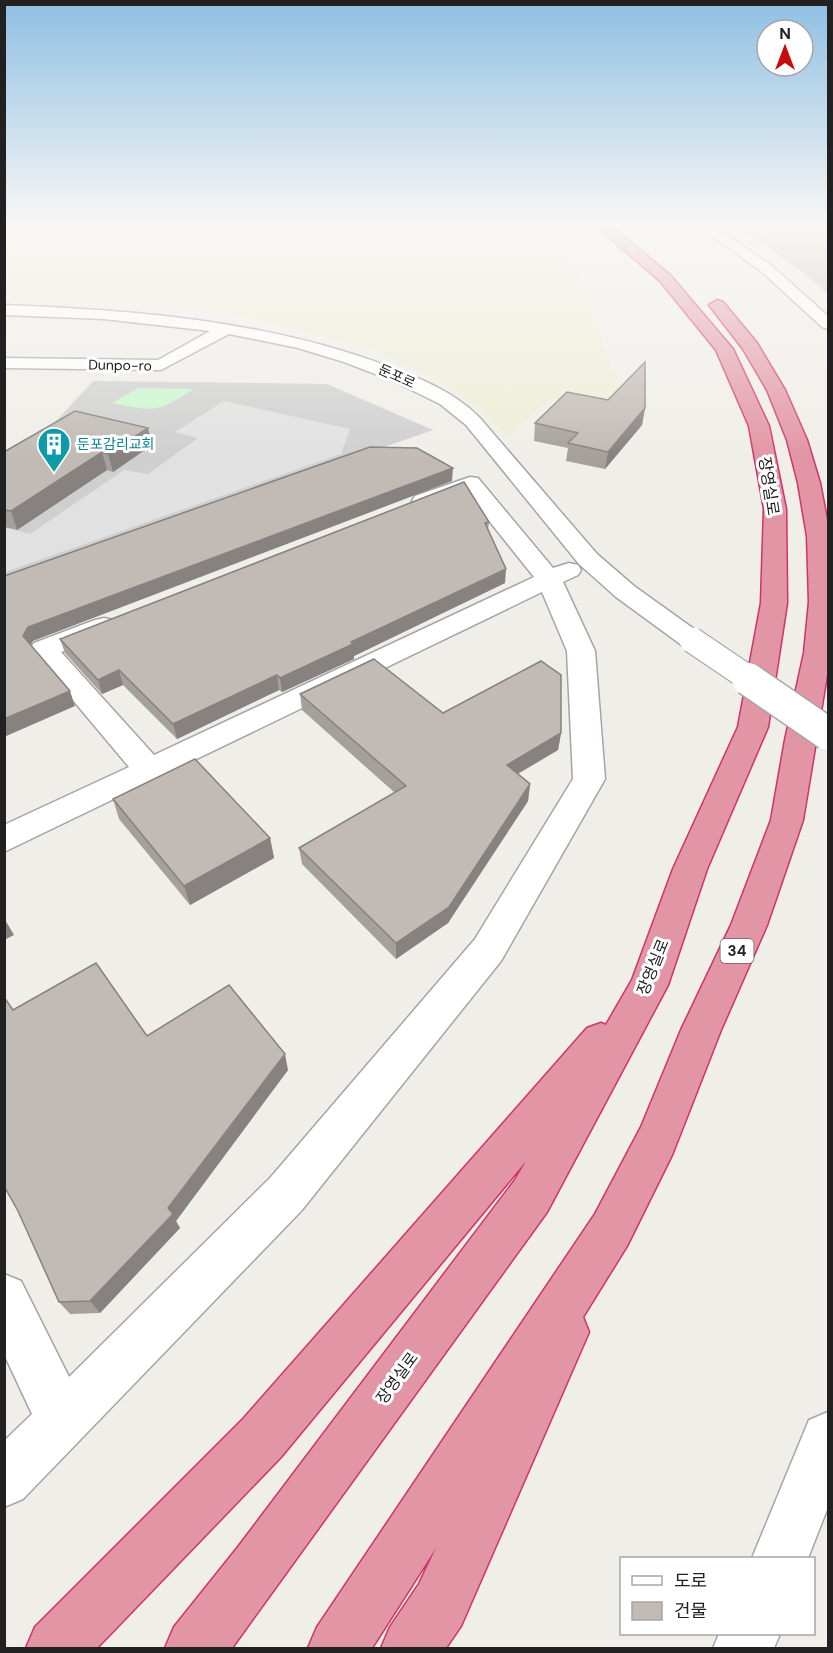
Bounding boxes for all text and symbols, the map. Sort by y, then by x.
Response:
north arrow [755,18,815,78]
text: N [779,23,791,44]
street label: Dunpo-ro [88,355,152,375]
street label: 둔포로 [376,360,418,392]
building icon: 둔포감리교회 [36,426,72,473]
place label: 둔포감리교회 [77,435,154,453]
street label: 장영실로 [754,455,784,517]
street label: 장영실로 [632,936,674,998]
road number: 34 [720,939,754,963]
street label: 장영실로 [371,1348,423,1408]
legend [620,1557,815,1635]
text: 도로 [674,1569,707,1593]
text: 건물 [674,1599,707,1623]

